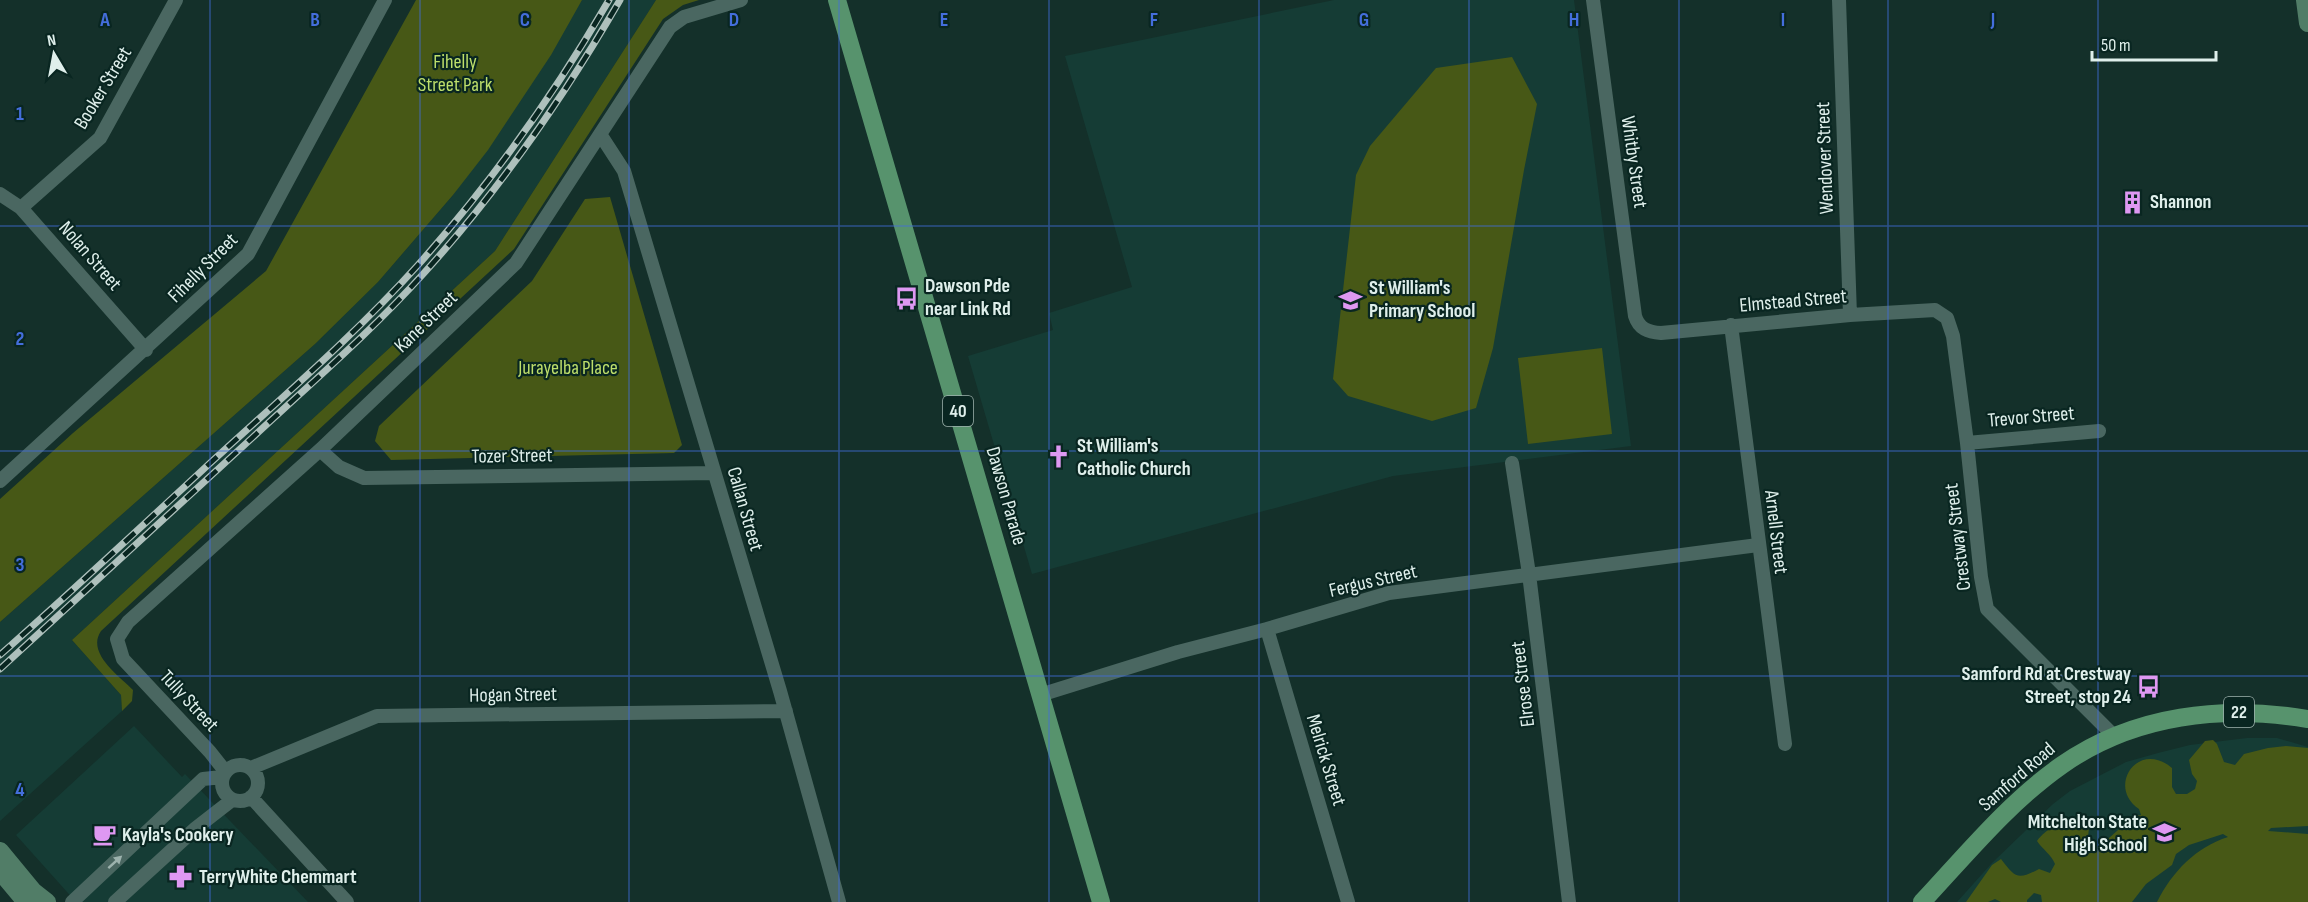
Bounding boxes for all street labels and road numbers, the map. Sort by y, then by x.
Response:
street label: Booker Street [69,42,137,134]
street label: Wendover Street [1811,101,1839,215]
street label: Whitby Street [1616,114,1652,210]
street label: Nolan Street [53,216,127,296]
street label: Fihelly Street [163,228,243,308]
street label: Elmstead Street [1738,284,1848,318]
street label: Kane Street [389,286,463,358]
road number: 40 [943,396,973,426]
street label: Trevor Street [1987,401,2075,433]
street label: Tozer Street [471,443,553,469]
street label: Dawson Parade [981,444,1031,548]
street label: Callan Street [722,464,768,554]
street label: Crestway Street [1940,482,1976,592]
street label: Arnell Street [1759,488,1793,575]
street label: Fergus Street [1327,559,1419,603]
street label: Elrose Street [1506,640,1540,728]
street label: Tully Street [154,665,224,737]
street label: Hogan Street [469,682,557,708]
road number: 22 [2224,697,2254,727]
street label: Melrick Street [1301,711,1351,809]
street label: Samford Road [1974,737,2060,817]

